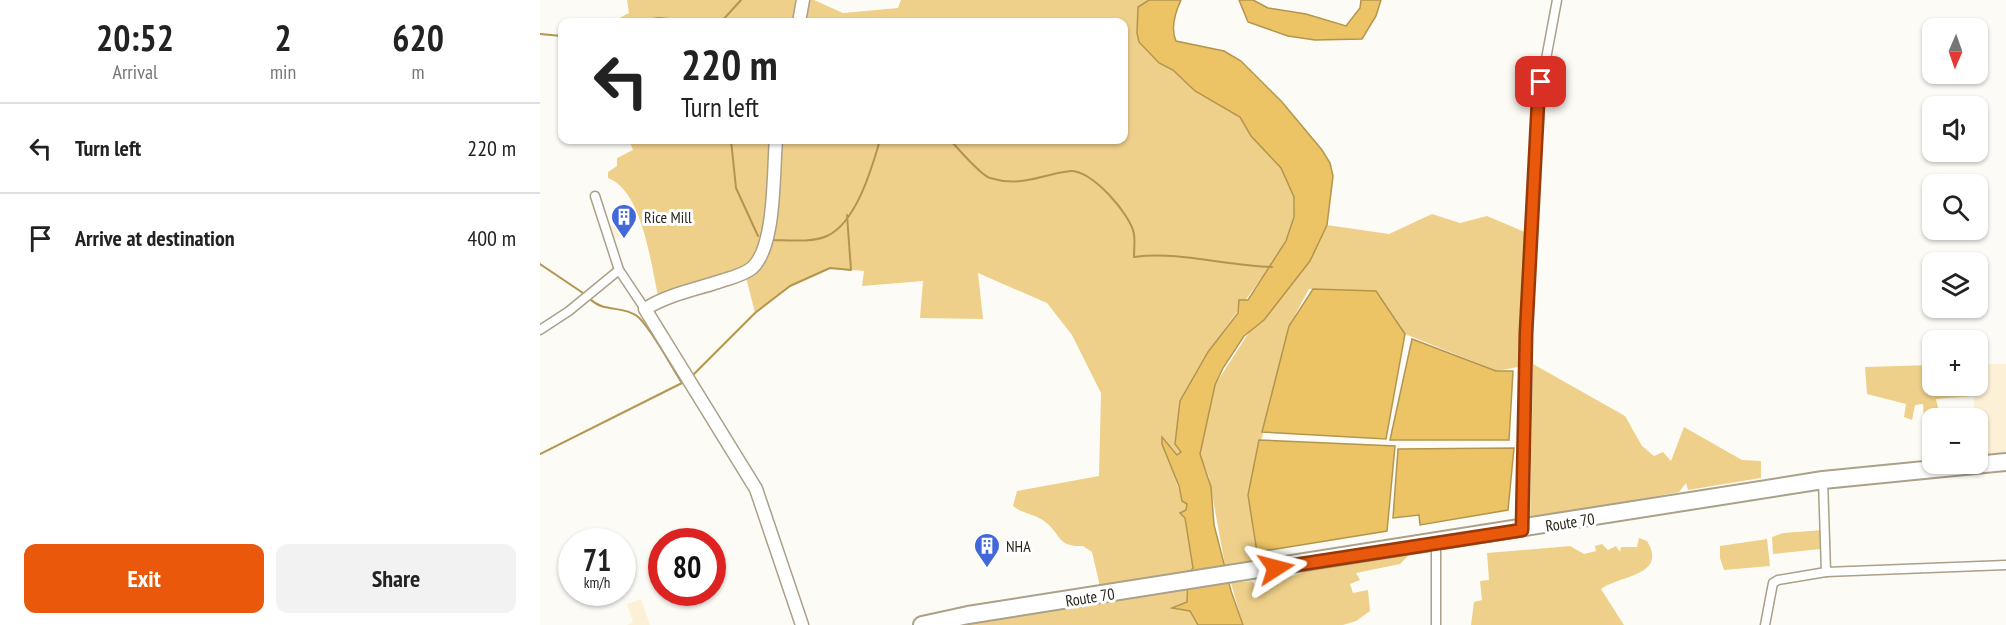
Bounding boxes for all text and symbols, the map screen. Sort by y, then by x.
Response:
text: 20:52 [96,14,174,61]
text: 2 [274,14,292,61]
text: 620 [392,14,444,61]
north arrow [1922,18,1988,84]
map controls [1922,18,1988,474]
text: 220 m [681,37,778,92]
icon: left [582,42,660,120]
pin [1515,56,1566,107]
text: Arrival [112,59,158,85]
text: min [270,59,296,85]
text: m [412,59,425,85]
icon: arrive [1524,65,1557,98]
text: Turn left [681,90,759,124]
button: sound [1922,96,1988,162]
icon: left [24,132,57,165]
text: Turn left [75,134,141,162]
text: 220 m [467,134,516,162]
button: search [1922,174,1988,240]
building icon: Rice Mill [609,202,639,240]
place label: Rice Mill [644,207,692,227]
icon: arrive [24,222,57,255]
text: Arrive at destination [75,224,235,252]
text: 400 m [467,224,516,252]
button: layers [1922,252,1988,318]
button: + [1922,330,1988,396]
button: − [1922,408,1988,474]
street label: Route 70 [1544,508,1596,536]
speed limit sign: 80 [648,528,726,606]
building icon: NHA [972,531,1002,569]
place label: NHA [1006,536,1031,556]
position arrow [1244,536,1308,600]
text: 71 [583,540,611,579]
button: Exit [24,544,264,613]
button: Share [276,544,516,613]
text: km/h [584,573,610,592]
street label: Route 70 [1064,583,1116,611]

